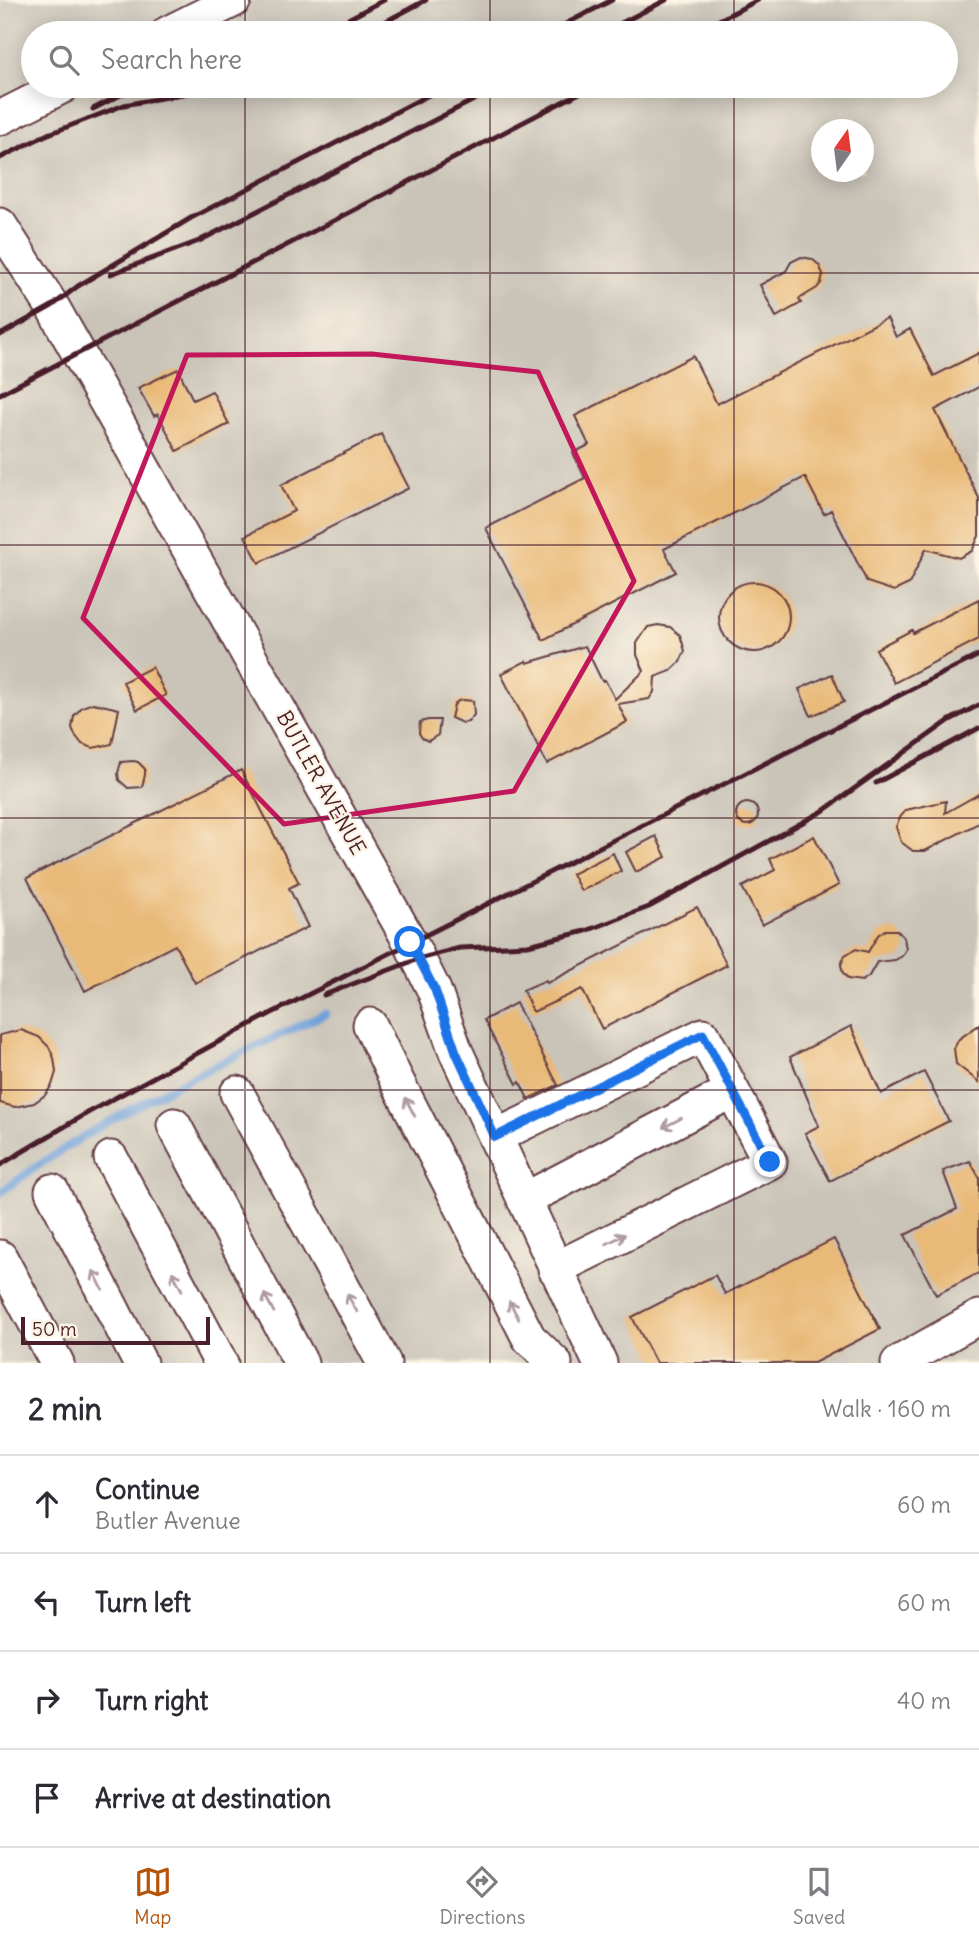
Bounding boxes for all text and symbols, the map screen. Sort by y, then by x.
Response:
search box [21,21,958,98]
icon: search [45,41,83,79]
text: Search here [101,43,242,76]
north arrow [811,119,874,182]
street label: BUTLER AVENUE [271,706,372,860]
route start [394,926,425,957]
one-way arrow [403,1097,416,1118]
one-way arrow [662,1116,683,1130]
route end [754,1146,785,1177]
one-way arrow [605,1231,626,1245]
one-way arrow [90,1270,104,1291]
one-way arrow [170,1271,183,1292]
one-way arrow [261,1293,275,1314]
one-way arrow [345,1293,358,1314]
one-way arrow [507,1300,521,1320]
scale bar [21,1314,210,1346]
text: 50 m [32,1317,77,1341]
text: 2 min [28,1390,102,1428]
text: Walk · 160 m [822,1394,951,1423]
text: Continue [95,1473,200,1506]
icon: ahead [28,1485,66,1523]
text: 60 m [897,1490,951,1519]
text: Butler Avenue [95,1506,241,1535]
icon: left [28,1583,66,1621]
text: Turn left [95,1586,191,1619]
text: 60 m [897,1588,951,1617]
icon: right [28,1681,66,1719]
text: Turn right [95,1684,208,1717]
text: 40 m [897,1686,951,1715]
icon: arrive [28,1779,66,1817]
text: Arrive at destination [95,1782,331,1815]
tab: Map [134,1863,172,1929]
tab: Directions [440,1863,525,1929]
tab: Saved [793,1863,845,1929]

